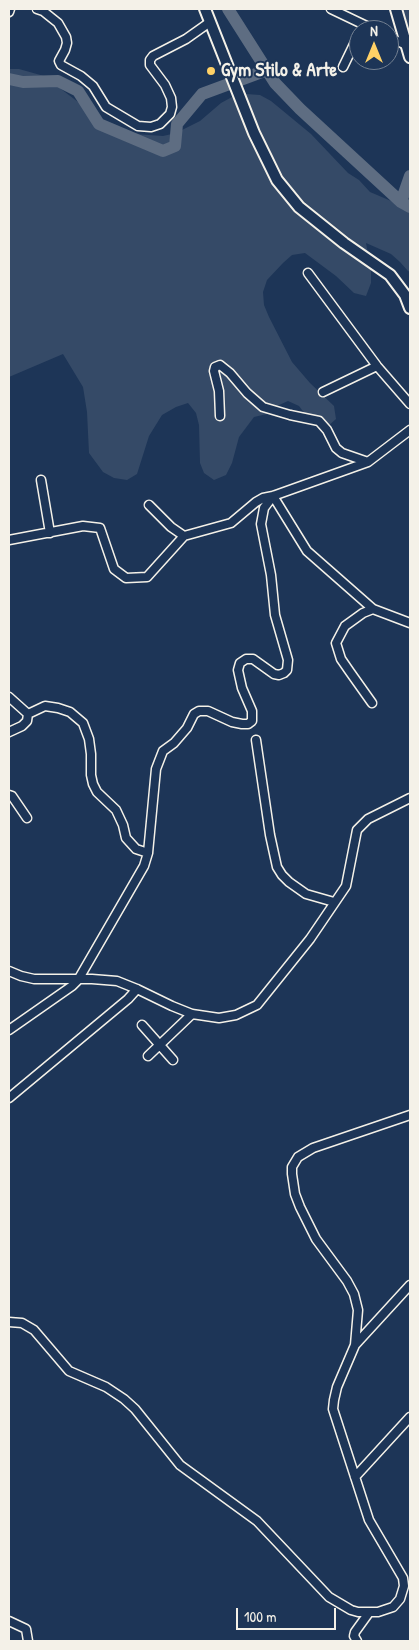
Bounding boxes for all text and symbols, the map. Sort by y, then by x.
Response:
north arrow [349,20,399,70]
text: N [370,21,378,40]
place label: Gym Stilo & Arte [221,60,337,82]
marker: Gym Stilo & Arte [205,65,217,77]
scale bar [239,1598,339,1630]
text: 100 m [244,1606,277,1627]

